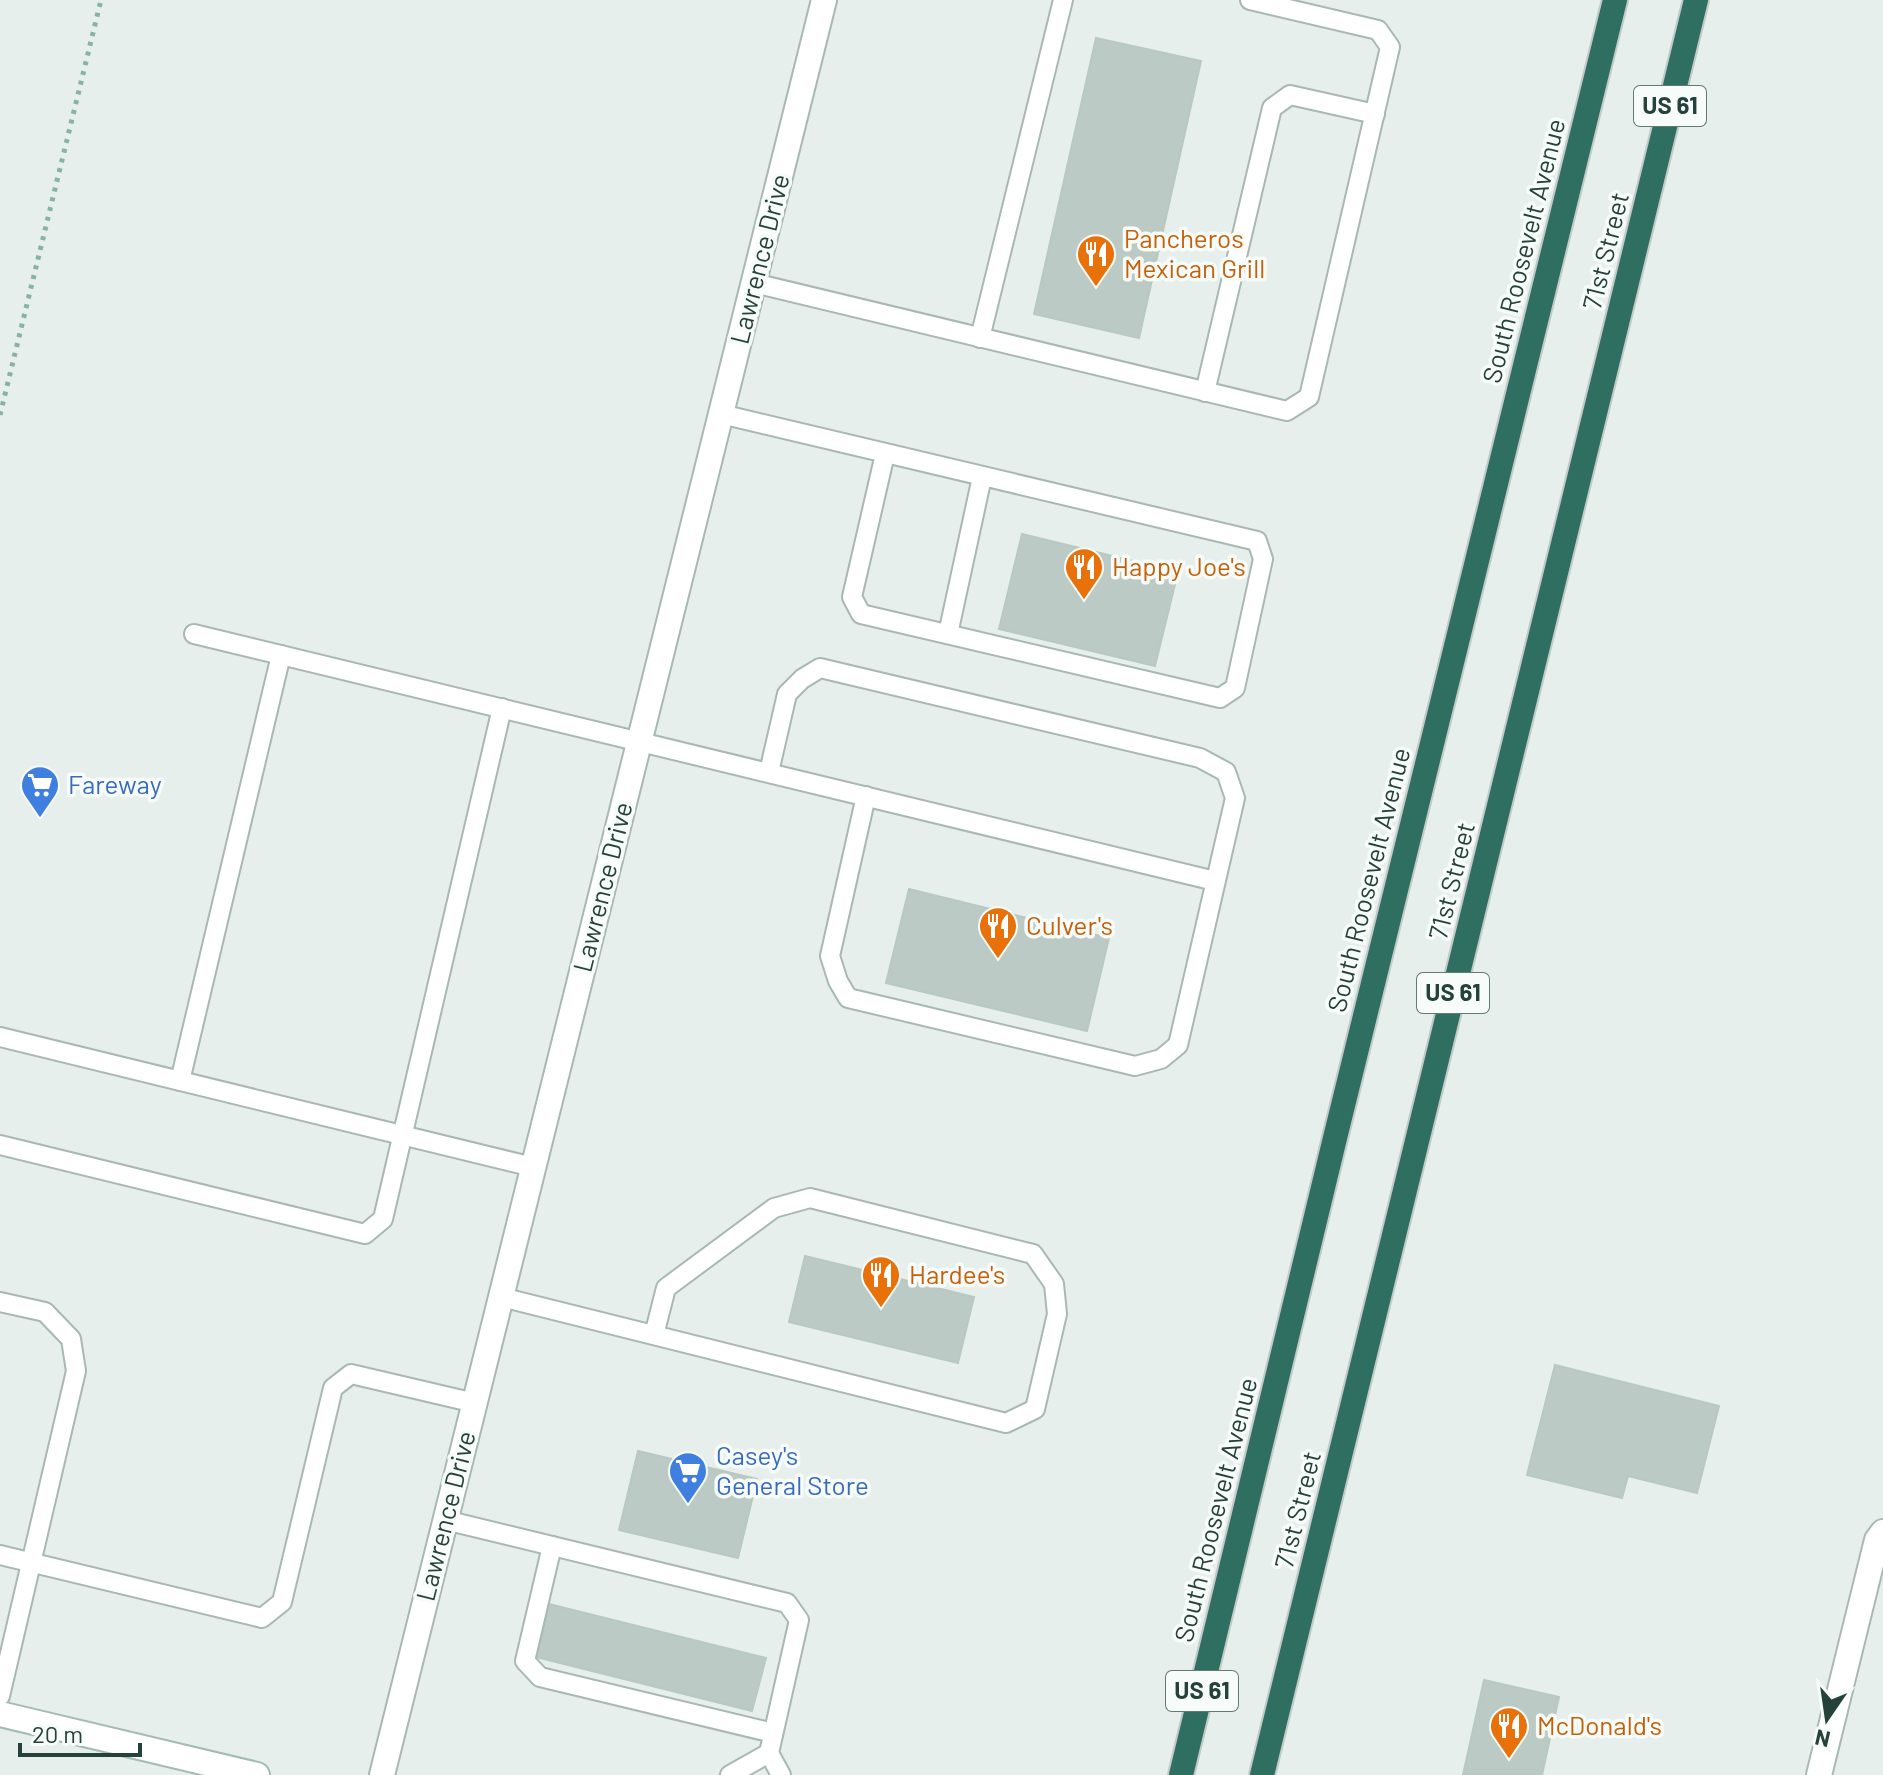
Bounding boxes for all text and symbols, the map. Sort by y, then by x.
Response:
road number: US 61 [1634,86,1706,126]
street label: South Roosevelt Avenue [1475,115,1570,386]
street label: Lawrence Drive [722,170,795,347]
street label: 71st Street [1575,189,1634,312]
place label: Pancheros Mexican Grill [1124,222,1265,283]
restaurant icon: Pancheros Mexican Grill [1075,233,1117,288]
restaurant icon: Happy Joe's [1063,546,1105,601]
place label: Happy Joe's [1112,550,1246,581]
street label: South Roosevelt Avenue [1320,744,1415,1015]
supermarket icon: Fareway [19,764,61,819]
place label: Fareway [68,768,162,799]
street label: Lawrence Drive [565,798,638,975]
street label: 71st Street [1421,819,1480,942]
restaurant icon: Culver's [977,905,1019,960]
place label: Culver's [1026,909,1113,940]
road number: US 61 [1417,973,1489,1013]
restaurant icon: Hardee's [860,1254,902,1309]
place label: Hardee's [909,1258,1005,1289]
street label: South Roosevelt Avenue [1167,1374,1262,1645]
street label: Lawrence Drive [408,1427,481,1604]
place label: Casey's General Store [716,1439,869,1500]
street label: 71st Street [1267,1448,1326,1571]
supermarket icon: Casey's General Store [667,1450,709,1505]
road number: US 61 [1166,1671,1238,1711]
north arrow [1787,1679,1867,1759]
restaurant icon: McDonald's [1488,1705,1530,1760]
scale bar [20,1707,140,1757]
place label: McDonald's [1537,1709,1662,1740]
text: 20 m [32,1719,83,1748]
text: N [1812,1725,1832,1754]

